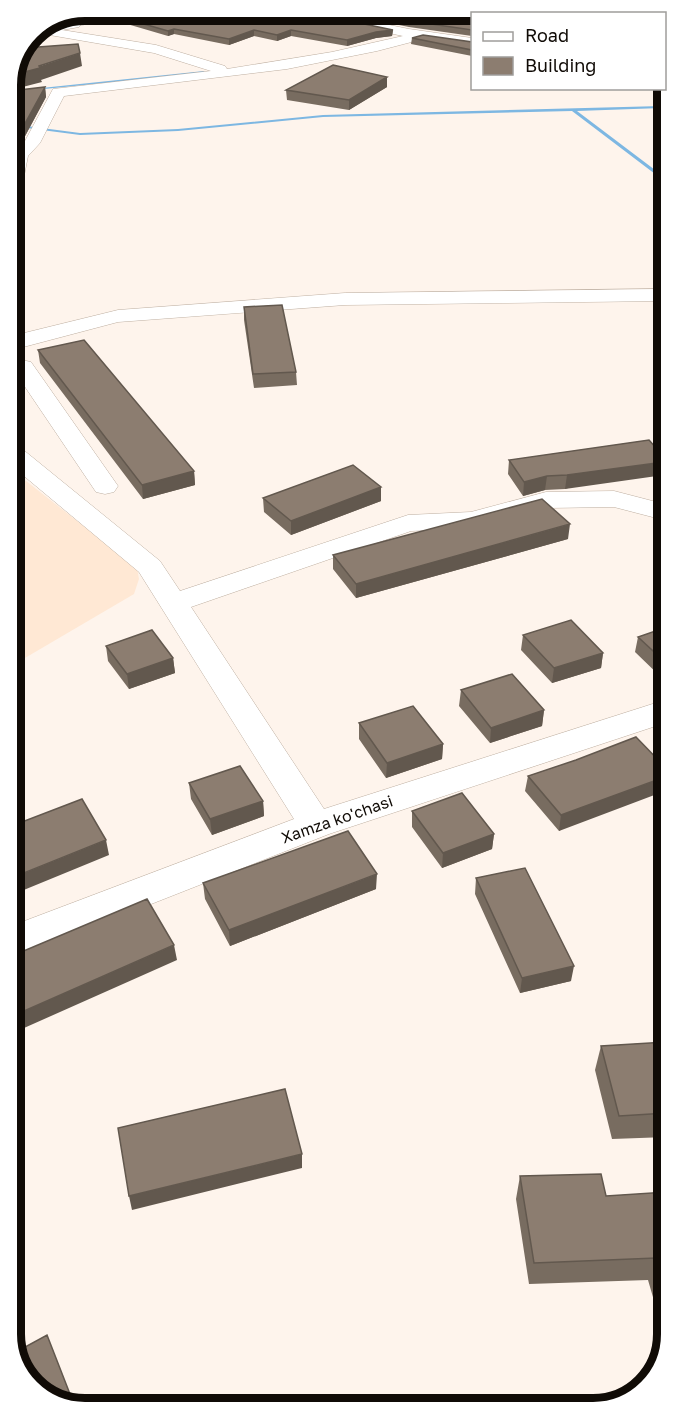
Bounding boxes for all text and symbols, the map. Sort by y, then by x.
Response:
legend [471,12,666,90]
text: Road [525,24,569,46]
text: Building [525,54,596,76]
street label: Xamza ko'chasi [279,791,395,847]

